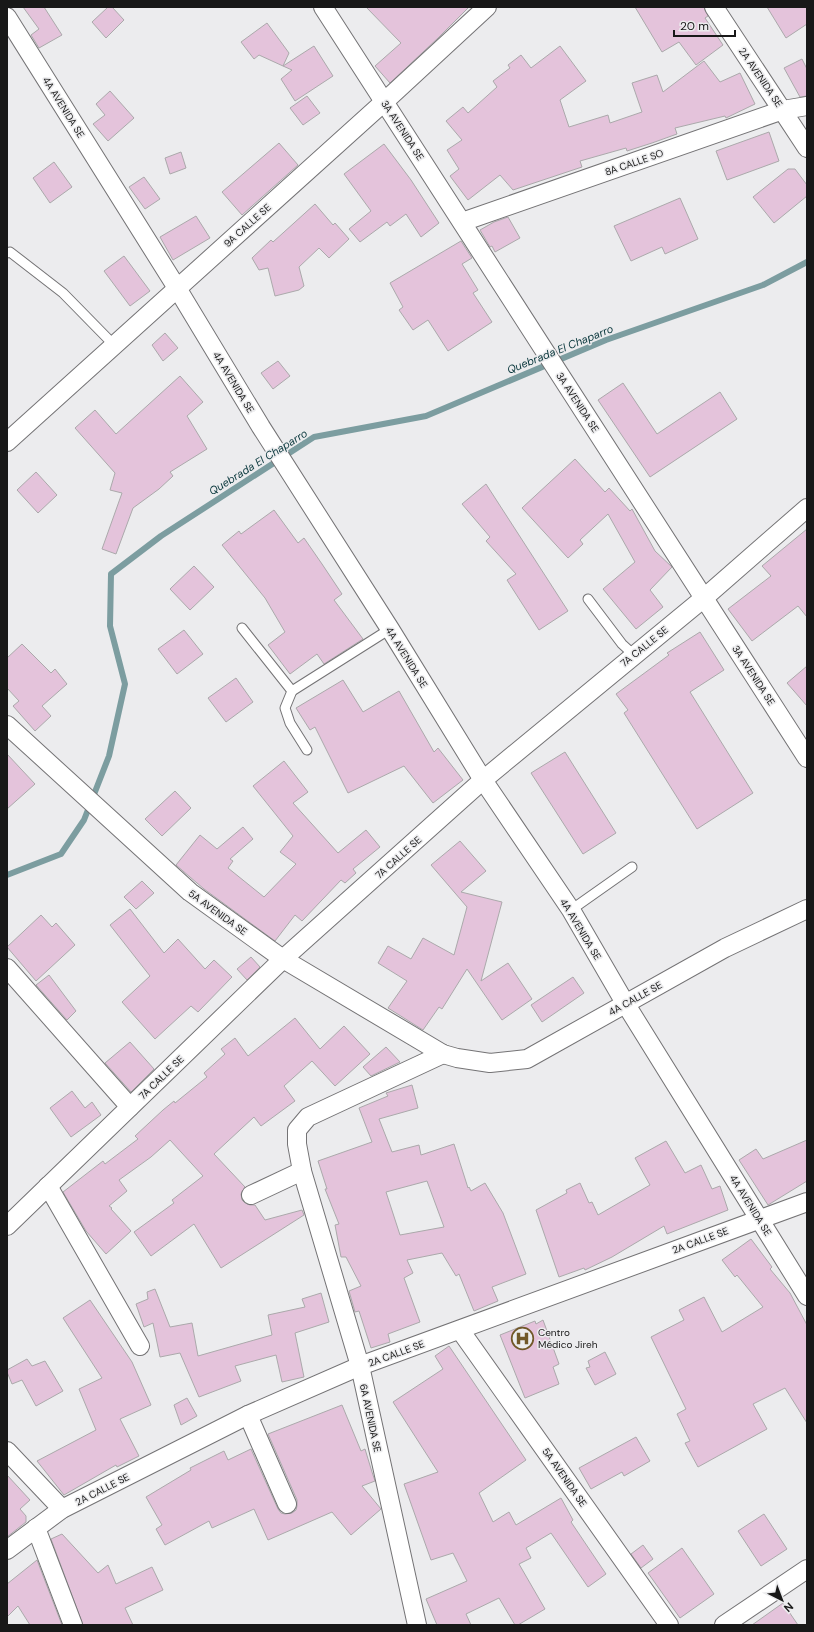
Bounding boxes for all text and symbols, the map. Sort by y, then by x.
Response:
scale bar [674,12,735,38]
text: 20 m [680,18,709,34]
street label: 2A AVENIDA SE [736,45,786,110]
street label: 4A AVENIDA SE [40,74,88,141]
street label: 3A AVENIDA SE [378,98,427,163]
street label: 8A CALLE SO [603,146,665,179]
street label: 9A CALLE SE [221,201,274,250]
water label: Quebrada El Chaparro [505,321,616,377]
street label: 4A AVENIDA SE [210,349,257,416]
street label: 3A AVENIDA SE [553,370,602,435]
water label: Quebrada El Chaparro [206,426,310,498]
street label: 7A CALLE SE [618,623,671,670]
street label: 4A AVENIDA SE [383,624,431,691]
street label: 3A AVENIDA SE [729,643,778,708]
street label: 7A CALLE SE [373,833,424,882]
street label: 5A AVENIDA SE [186,887,250,938]
street label: 4A AVENIDA SE [557,896,604,963]
street label: 4A CALLE SE [606,978,665,1018]
street label: 7A CALLE SE [136,1052,187,1102]
street label: 4A AVENIDA SE [727,1172,775,1239]
street label: 2A CALLE SE [670,1224,730,1257]
hospital icon: Centro Médico Jireh [509,1325,535,1351]
place label: Centro Médico Jireh [538,1326,598,1351]
street label: 2A CALLE SE [366,1337,426,1370]
street label: 6A AVENIDA SE [357,1383,384,1454]
street label: 5A AVENIDA SE [539,1445,590,1510]
street label: 2A CALLE SE [73,1470,132,1509]
north arrow [762,1580,802,1620]
text: N [781,1600,796,1615]

